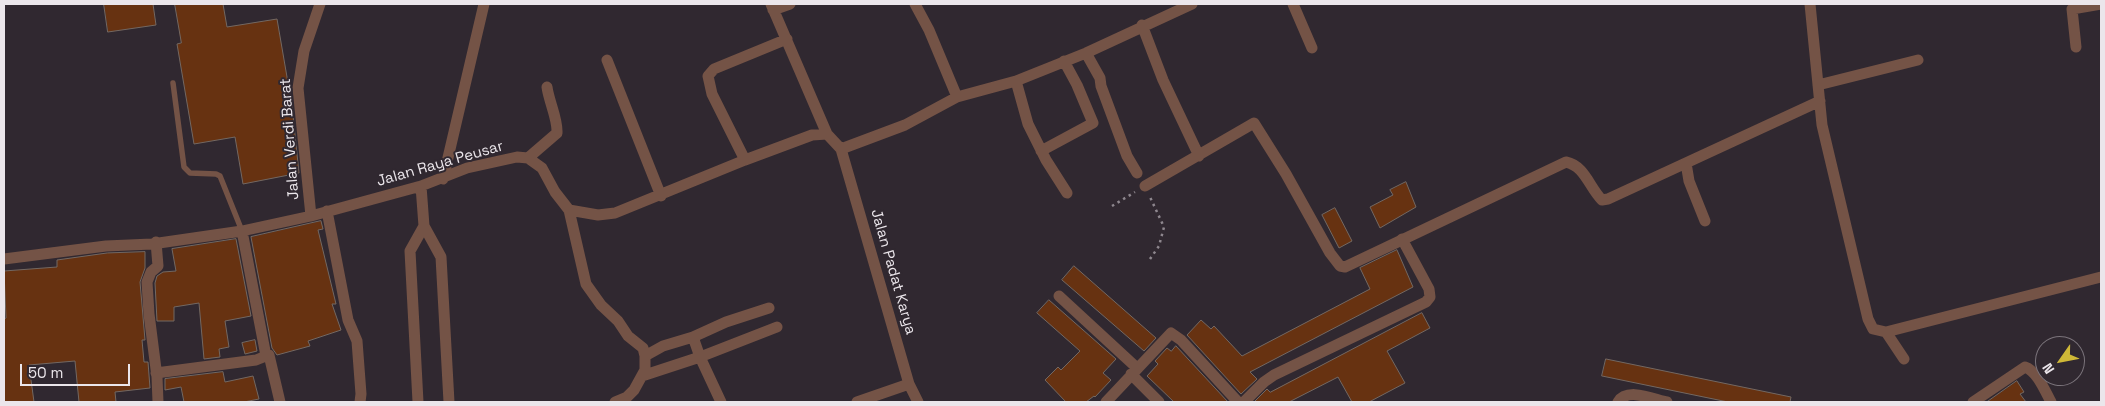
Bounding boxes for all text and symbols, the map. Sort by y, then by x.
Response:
street label: Jalan Verdi Barat [277,78,303,200]
street label: Jalan Raya Peusar [375,137,505,191]
street label: Jalan Padat Karya [866,207,920,337]
north arrow [2035,336,2085,386]
scale bar [22,354,132,386]
text: N [2038,360,2058,377]
text: 50 m [28,363,63,382]

